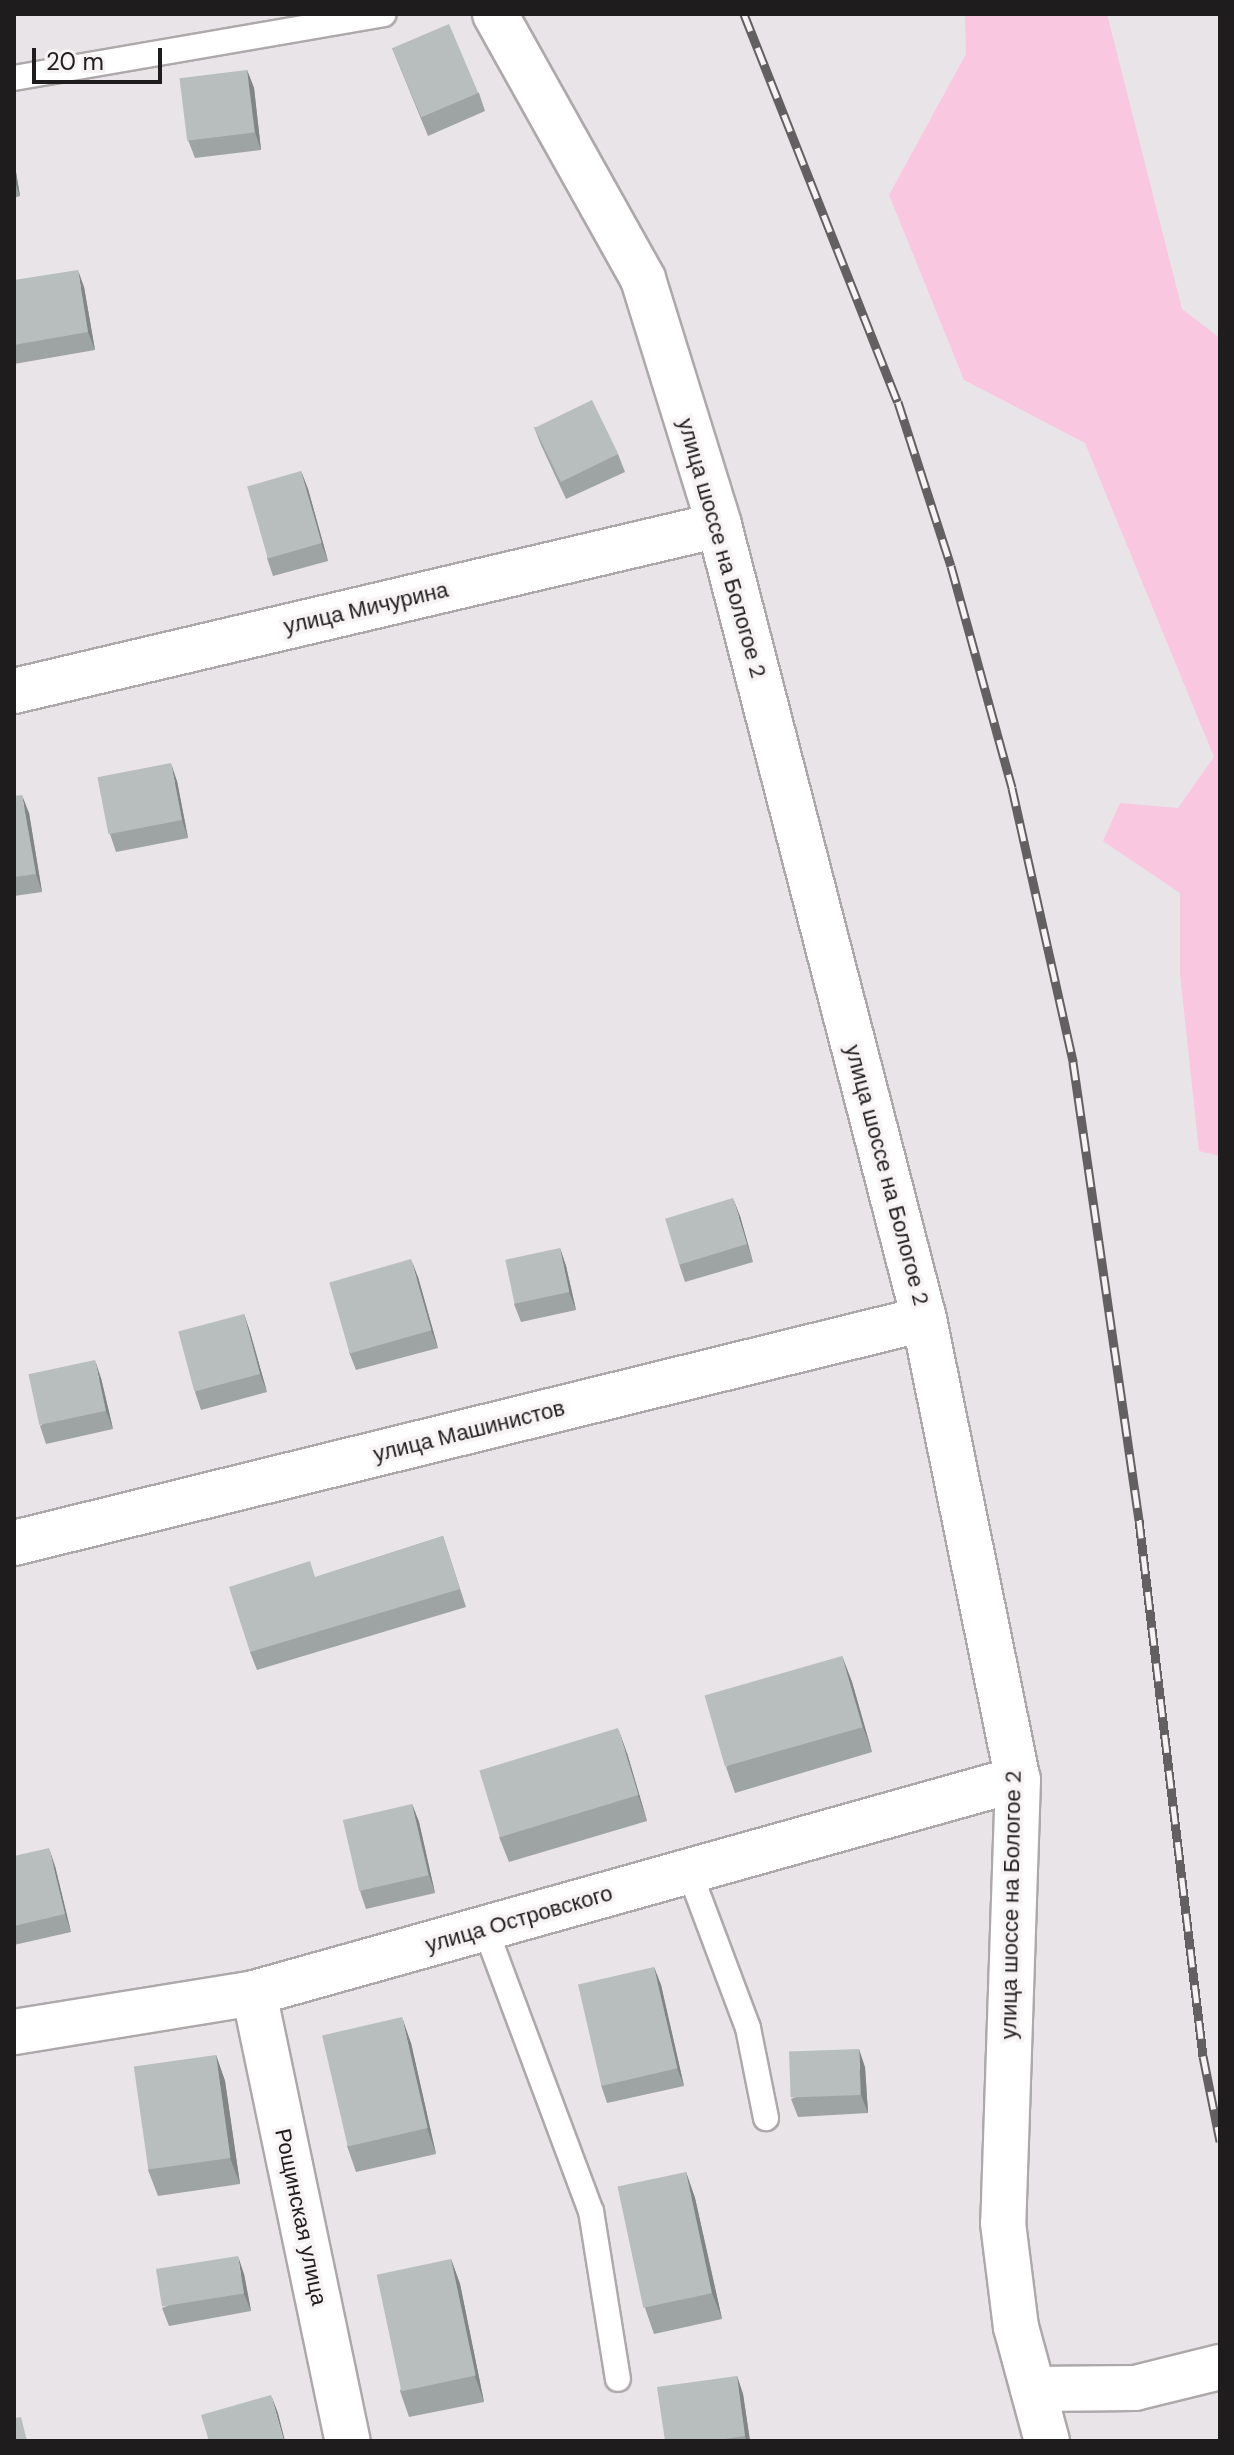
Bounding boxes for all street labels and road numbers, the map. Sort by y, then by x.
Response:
street label: улица шоссе на Бологое 2 [672,415,772,681]
street label: улица Мичурина [281,576,451,640]
street label: улица шоссе на Бологое 2 [839,1042,935,1308]
street label: улица Машинистов [371,1394,567,1468]
street label: улица шоссе на Бологое 2 [995,1770,1027,2040]
street label: улица Островского [422,1880,616,1958]
street label: Рощинская улица [269,2126,333,2308]

